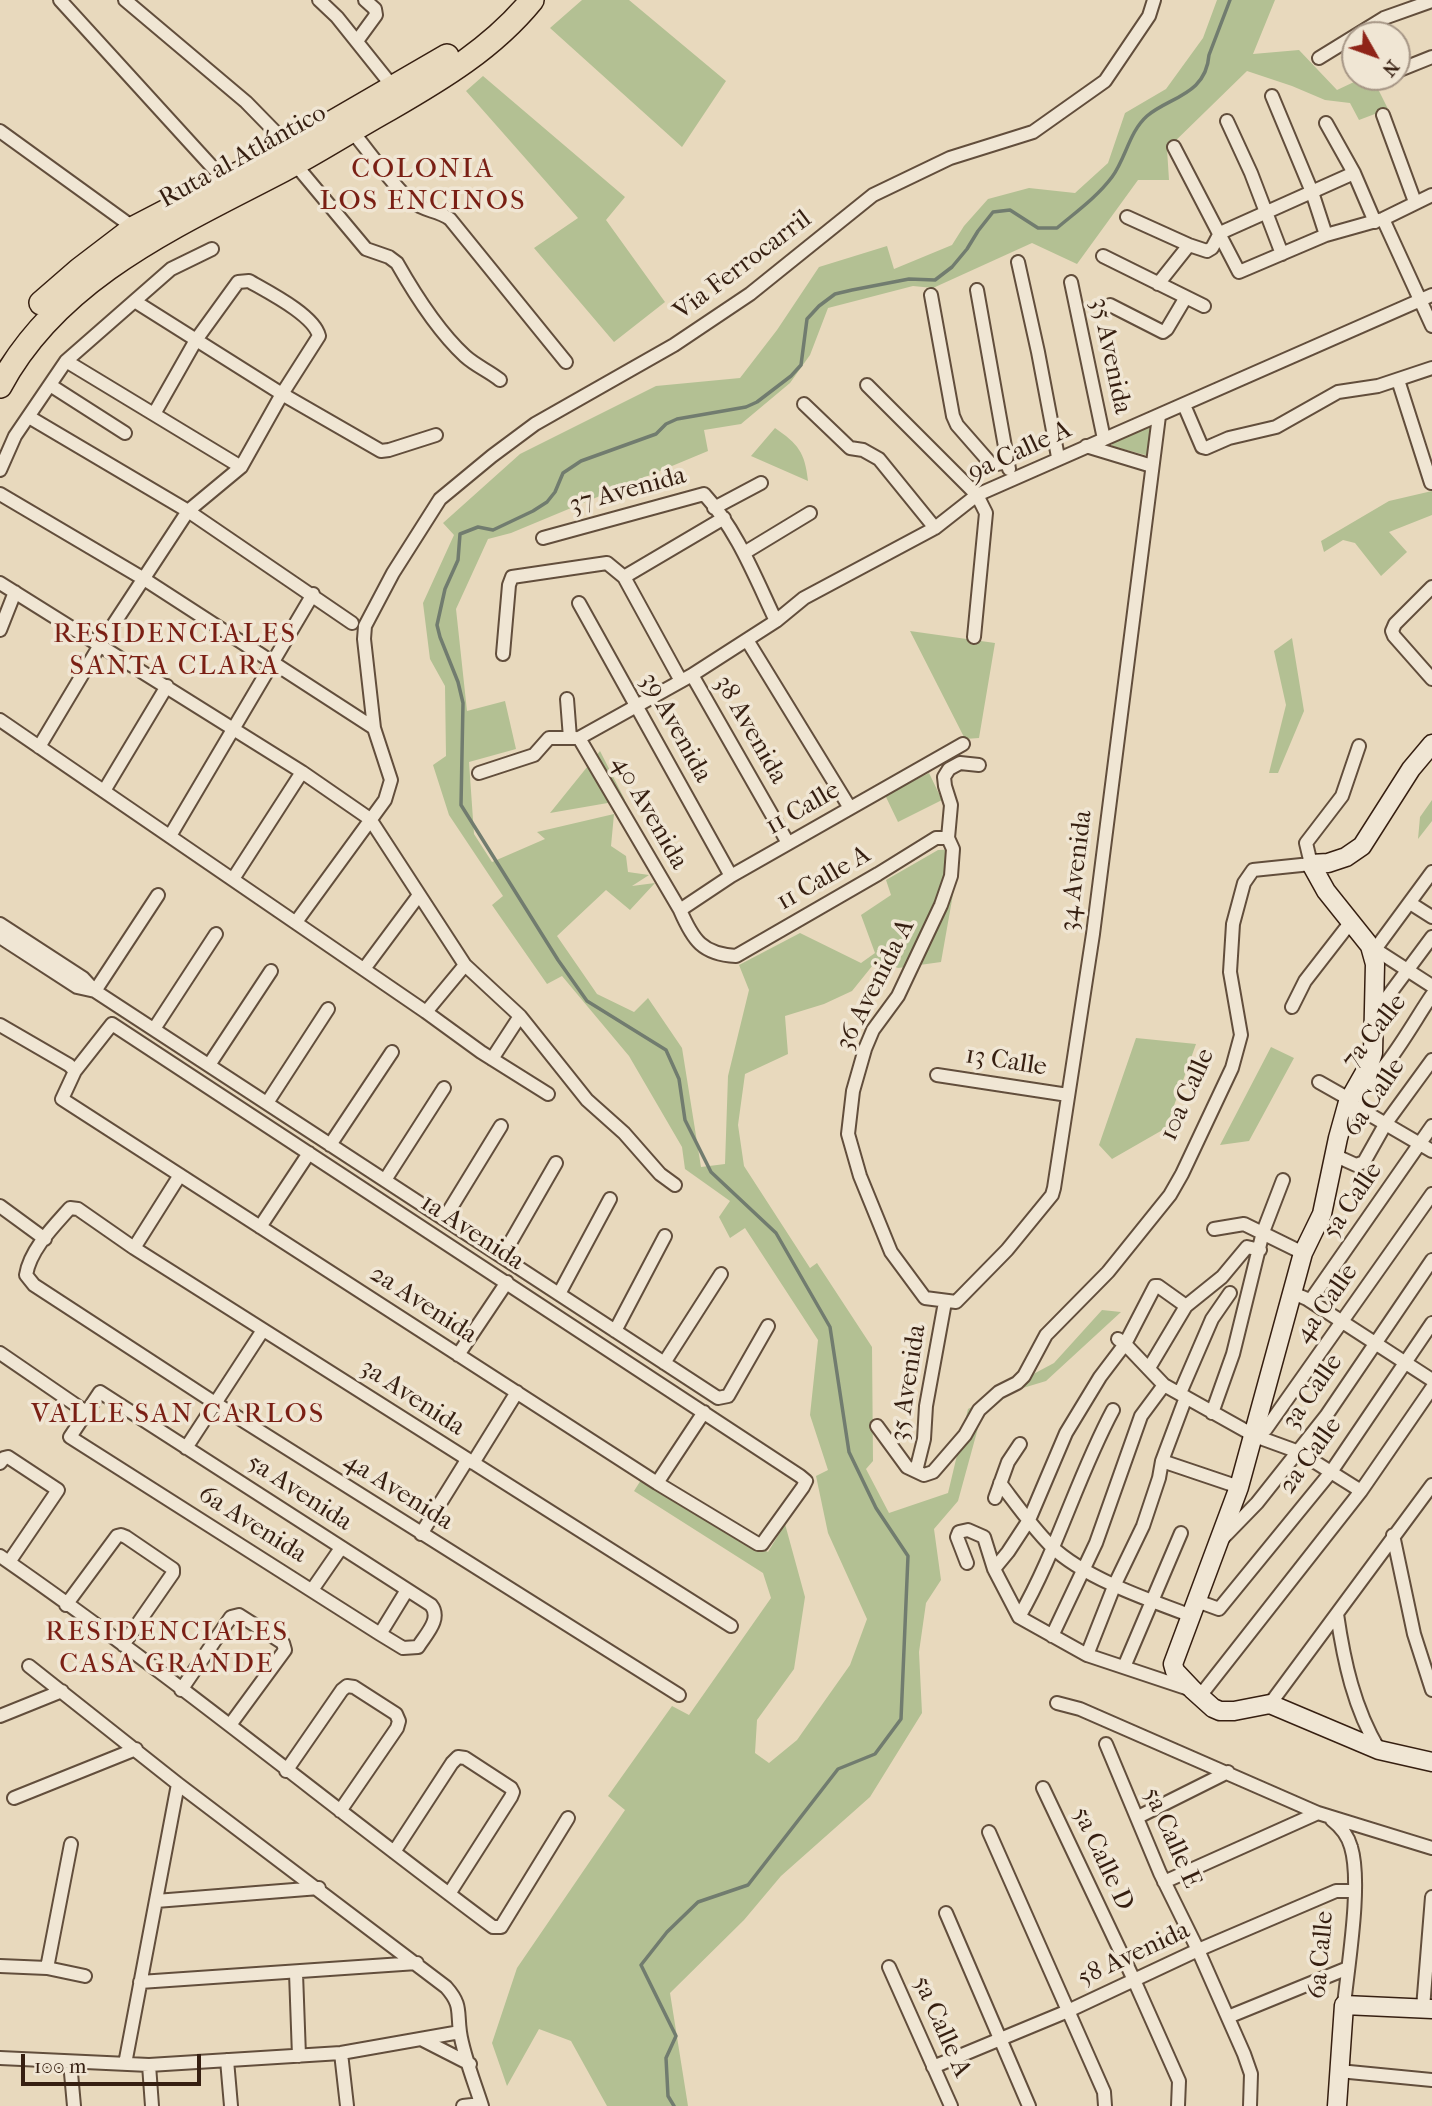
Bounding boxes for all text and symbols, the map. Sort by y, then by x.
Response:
north arrow [1341,21,1411,91]
text: N [1377,56,1404,81]
street label: Ruta al Atlántico [154,98,332,216]
district label: COLONIA LOS ENCINOS [321,153,525,219]
street label: Via Ferrocarril [668,204,818,328]
street label: 35 Avenida [1082,295,1138,417]
street label: 9a Calle A [963,415,1077,489]
street label: 37 Avenida [566,461,690,521]
district label: RESIDENCIALES SANTA CLARA [55,618,295,684]
street label: 39 Avenida [632,668,718,788]
street label: 38 Avenida [707,670,793,790]
street label: 40 Avenida [604,751,694,875]
street label: 11 Calle [760,775,846,843]
street label: 34 Avenida [1054,809,1100,933]
street label: 11 Calle A [772,840,876,918]
street label: 36 Avenida A [830,914,922,1056]
street label: 7a Calle [1336,988,1414,1076]
street label: 13 Calle [963,1040,1049,1084]
street label: 10a Calle [1154,1044,1222,1146]
street label: 6a Calle [1337,1053,1413,1143]
street label: 5a Calle [1316,1157,1390,1245]
street label: 1a Avenida [414,1188,530,1278]
street label: 4a Calle [1289,1258,1365,1350]
street label: 2a Avenida [364,1259,482,1351]
street label: 35 Avenida [884,1322,934,1444]
street label: 3a Calle [1276,1348,1350,1436]
street label: 3a Avenida [354,1353,470,1443]
district label: VALLE SAN CARLOS [33,1398,323,1432]
street label: 2a Calle [1273,1411,1349,1501]
street label: 4a Avenida [337,1446,459,1538]
street label: 5a Avenida [240,1447,358,1539]
street label: 6a Avenida [192,1479,312,1571]
district label: RESIDENCIALES CASA GRANDE [47,1616,287,1682]
street label: 5a Calle E [1135,1783,1207,1893]
street label: 5a Calle D [1064,1802,1140,1916]
street label: 6a Calle [1303,1910,1341,2000]
street label: 58 Avenida [1073,1915,1195,1995]
street label: 5a Calle A [905,1971,977,2083]
scale bar [24,2039,205,2084]
text: 100 m [34,2054,87,2078]

